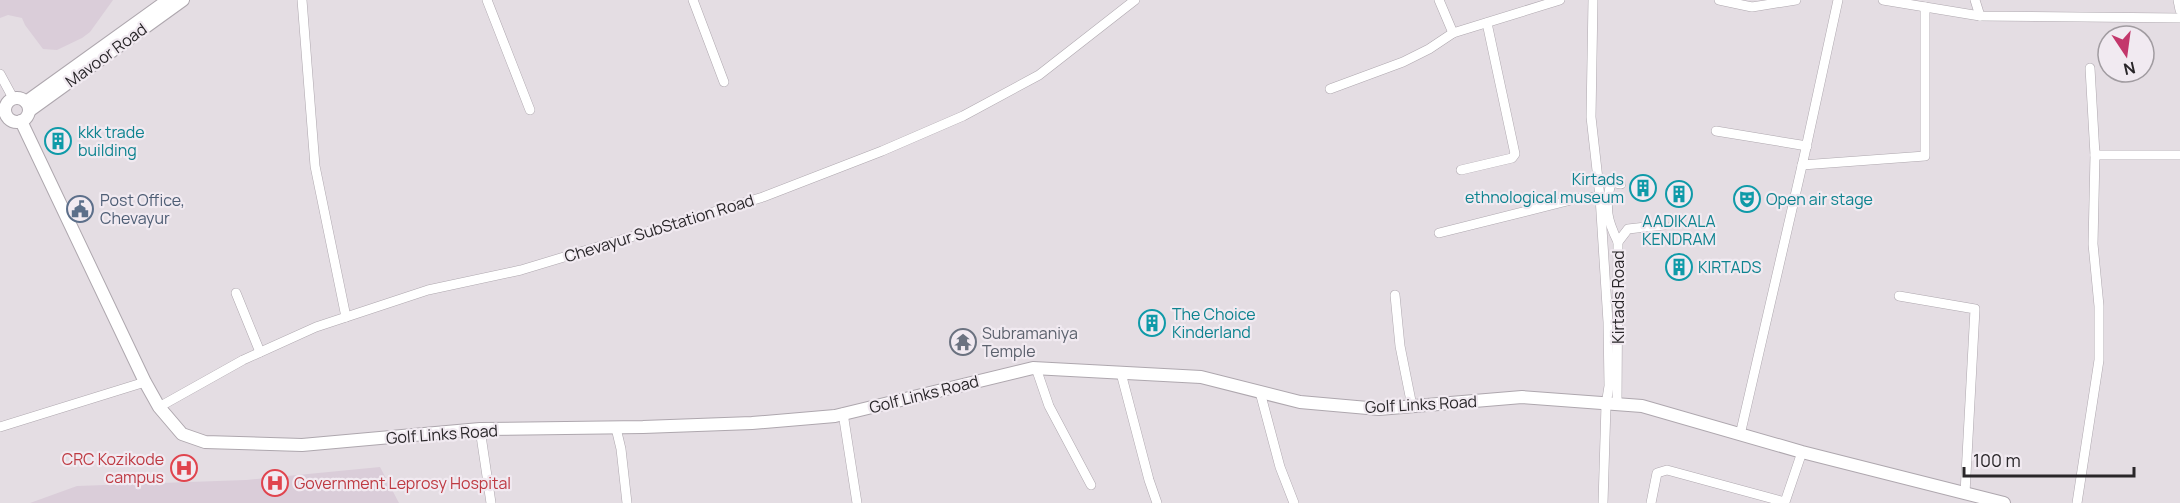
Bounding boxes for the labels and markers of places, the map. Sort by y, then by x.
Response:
place label: kkk trade building [78,121,145,161]
building icon: kkk trade building [43,126,73,156]
place label: Kirtads ethnological museum [1465,168,1624,208]
building icon: Kirtads ethnological museum [1628,173,1658,203]
building icon: AADIKALA KENDRAM [1664,179,1694,209]
theatre icon: Open air stage [1732,184,1762,214]
place label: Open air stage [1766,188,1873,210]
place label: Post Office, Chevayur [100,189,185,229]
public building icon: Post Office, Chevayur [65,194,95,224]
place label: AADIKALA KENDRAM [1642,210,1716,250]
building icon: KIRTADS [1664,252,1694,282]
place label: KIRTADS [1698,256,1761,278]
place label: The Choice Kinderland [1172,303,1256,343]
building icon: The Choice Kinderland [1137,308,1167,338]
place label: Subramaniya Temple [982,322,1078,362]
temple icon: Subramaniya Temple [948,327,978,357]
place label: CRC Kozikode campus [62,448,164,488]
hospital icon: CRC Kozikode campus [169,453,199,483]
hospital icon: Government Leprosy Hospital [260,468,290,498]
place label: Government Leprosy Hospital [294,472,511,494]

